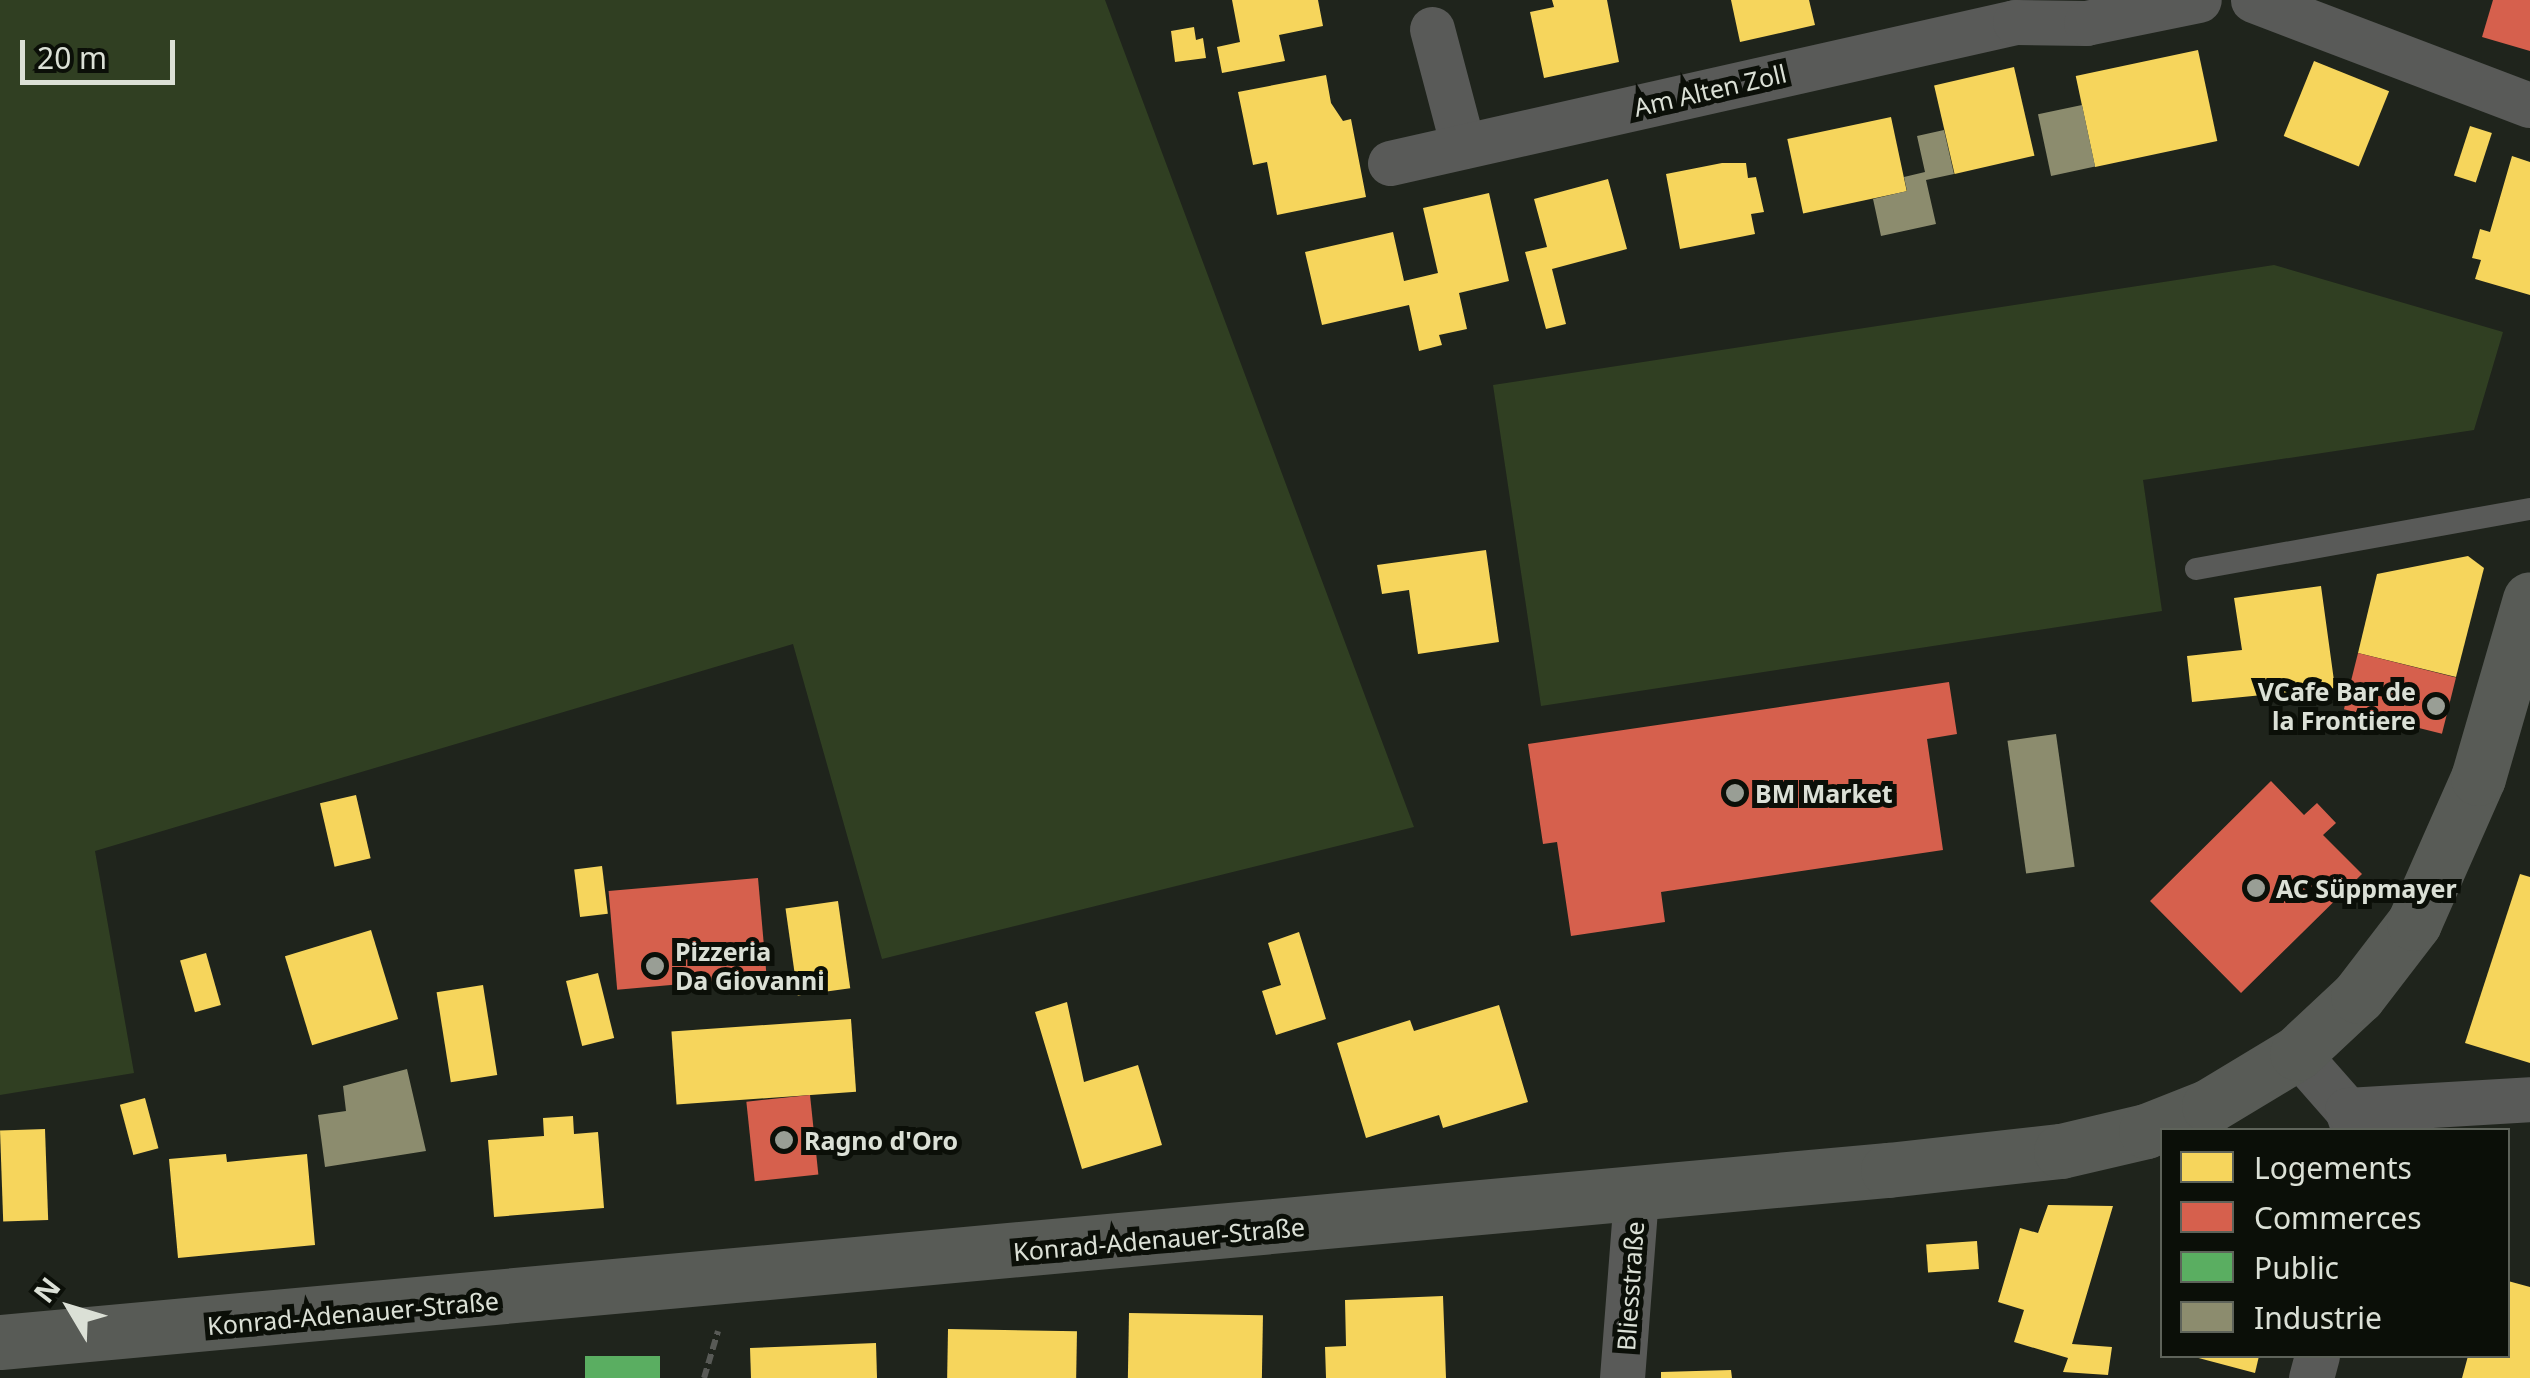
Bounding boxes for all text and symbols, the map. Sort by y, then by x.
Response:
scale bar [25,20,180,82]
text: 20 m [37,37,107,78]
street label: Am Alten Zoll [1631,58,1789,122]
place label: VCafe Bar de la Frontiere [2258,677,2416,736]
marker: VCafe Bar de la Frontiere [2425,695,2447,717]
place label: BM Market [1755,778,1893,808]
marker: BM Market [1724,782,1746,804]
place label: AC Süppmayer [2276,873,2457,903]
marker: AC Süppmayer [2245,877,2267,899]
place label: Pizzeria Da Giovanni [675,937,825,996]
marker: Pizzeria Da Giovanni [644,955,666,977]
place label: Ragno d'Oro [804,1125,958,1155]
legend [2160,1128,2510,1358]
marker: Ragno d'Oro [773,1129,795,1151]
text: Logements [2254,1147,2412,1188]
text: Commerces [2254,1197,2422,1238]
street label: Konrad-Adenauer-Straße [1012,1211,1306,1267]
street label: Bliesstraße [1611,1220,1649,1352]
text: Public [2254,1247,2339,1288]
north arrow [20,1258,120,1358]
text: N [24,1269,68,1310]
street label: Konrad-Adenauer-Straße [206,1285,500,1341]
text: Industrie [2254,1297,2382,1338]

